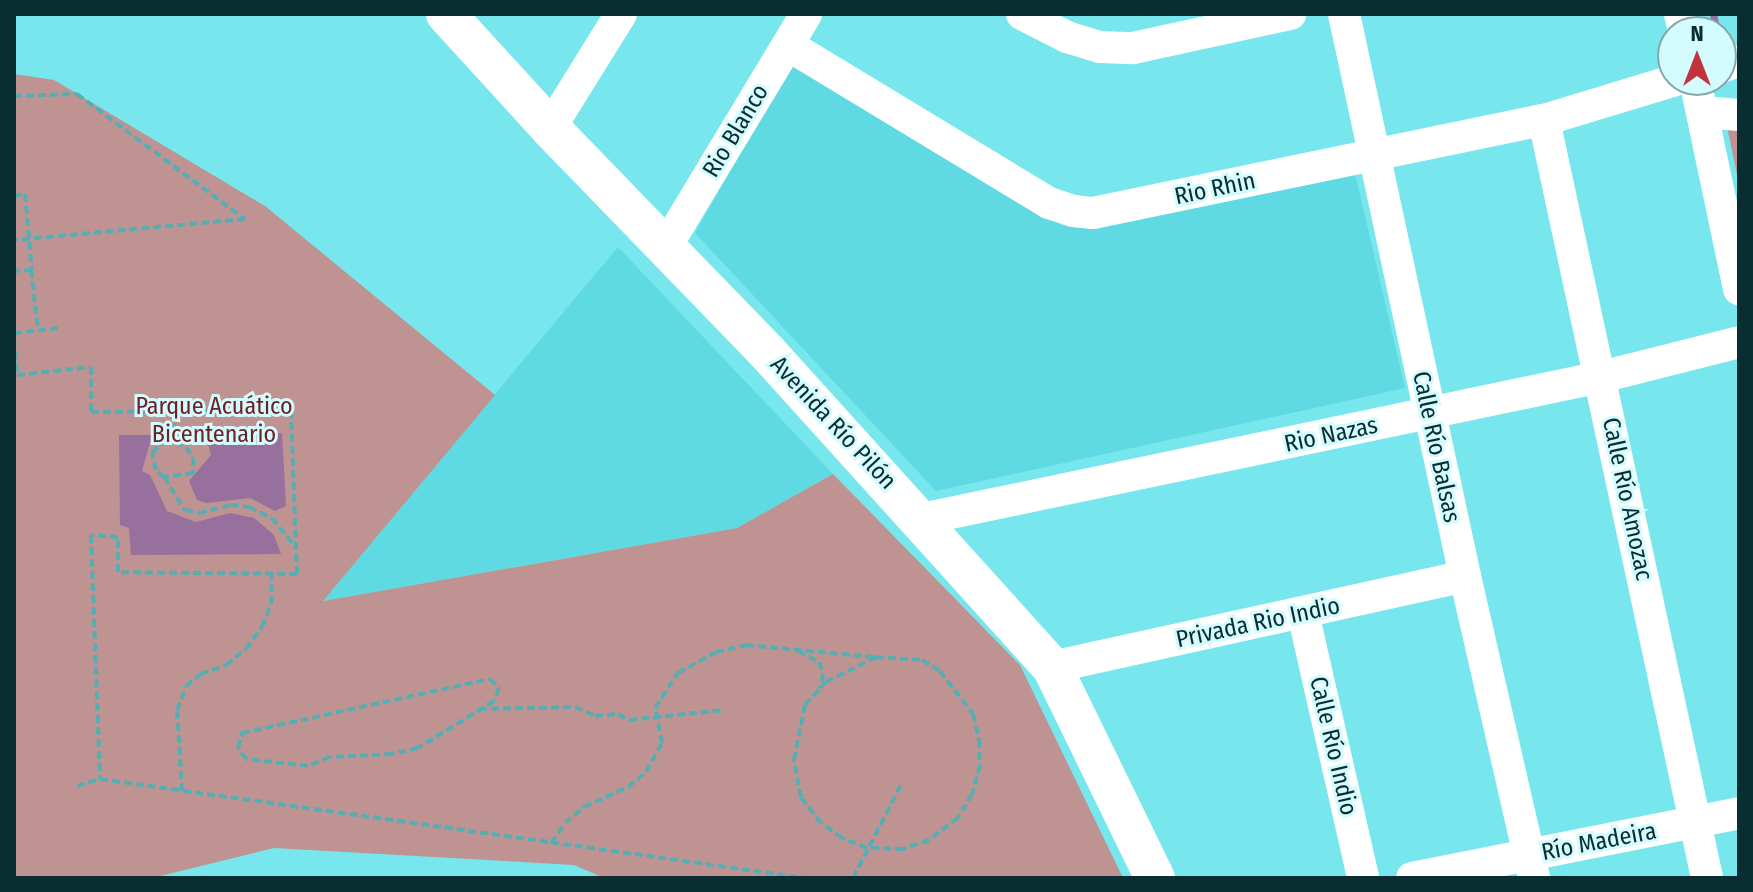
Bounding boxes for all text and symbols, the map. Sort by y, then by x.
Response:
north arrow [1657,16,1737,96]
text: N [1690,20,1704,47]
street label: Rio Blanco [697,79,775,183]
street label: Rio Rhin [1172,166,1258,212]
street label: Avenida Río Pilón [764,350,902,496]
street label: Calle Río Balsas [1406,369,1466,525]
park label: Parque Acuático Bicentenario [135,393,293,449]
street label: Rio Nazas [1282,411,1380,459]
street label: Calle Río Amozac [1596,415,1658,583]
street label: Privada Rio Indio [1173,592,1343,654]
street label: Calle Río Indio [1303,674,1363,818]
street label: Río Madeira [1539,817,1659,867]

